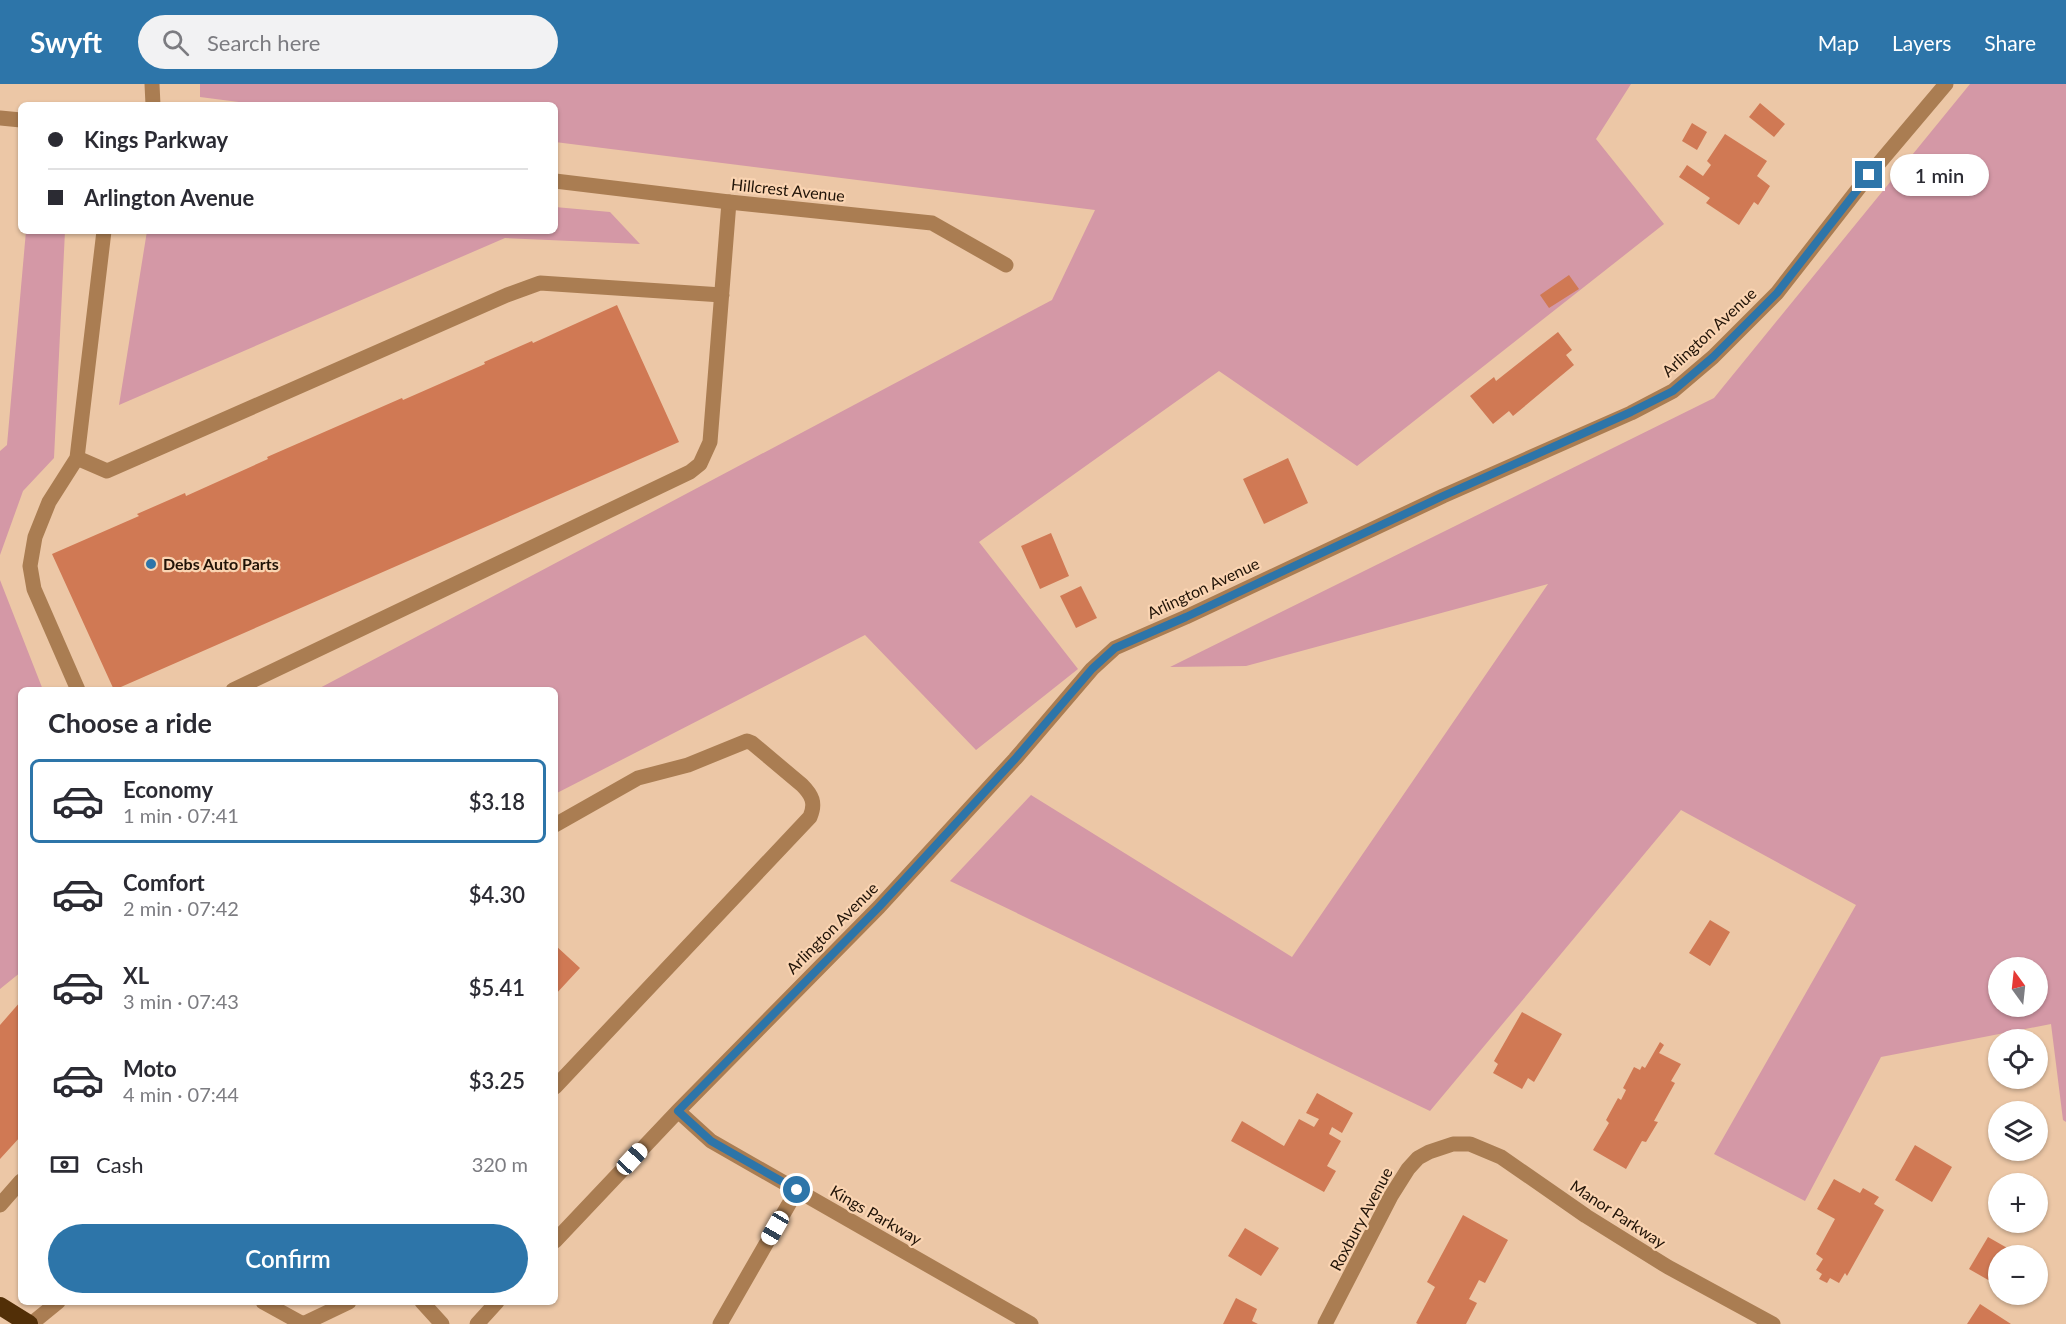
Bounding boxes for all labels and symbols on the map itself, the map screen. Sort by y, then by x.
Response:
callout: 1 min [1890,154,1989,196]
route end [1855,161,1882,188]
street label: Hillcrest Avenue [730,174,846,205]
street label: Arlington Avenue [1658,283,1760,380]
street label: Arlington Avenue [1144,553,1262,622]
place label: Debs Auto Parts [163,554,279,573]
marker: Debs Auto Parts [144,557,158,571]
street label: Arlington Avenue [782,878,881,977]
north arrow [1988,957,2048,1017]
car [613,1140,651,1178]
street label: Roxbury Avenue [1325,1164,1396,1274]
route start [783,1176,810,1203]
street label: Manor Parkway [1567,1176,1670,1252]
street label: Kings Parkway [827,1181,926,1249]
car [758,1208,792,1248]

